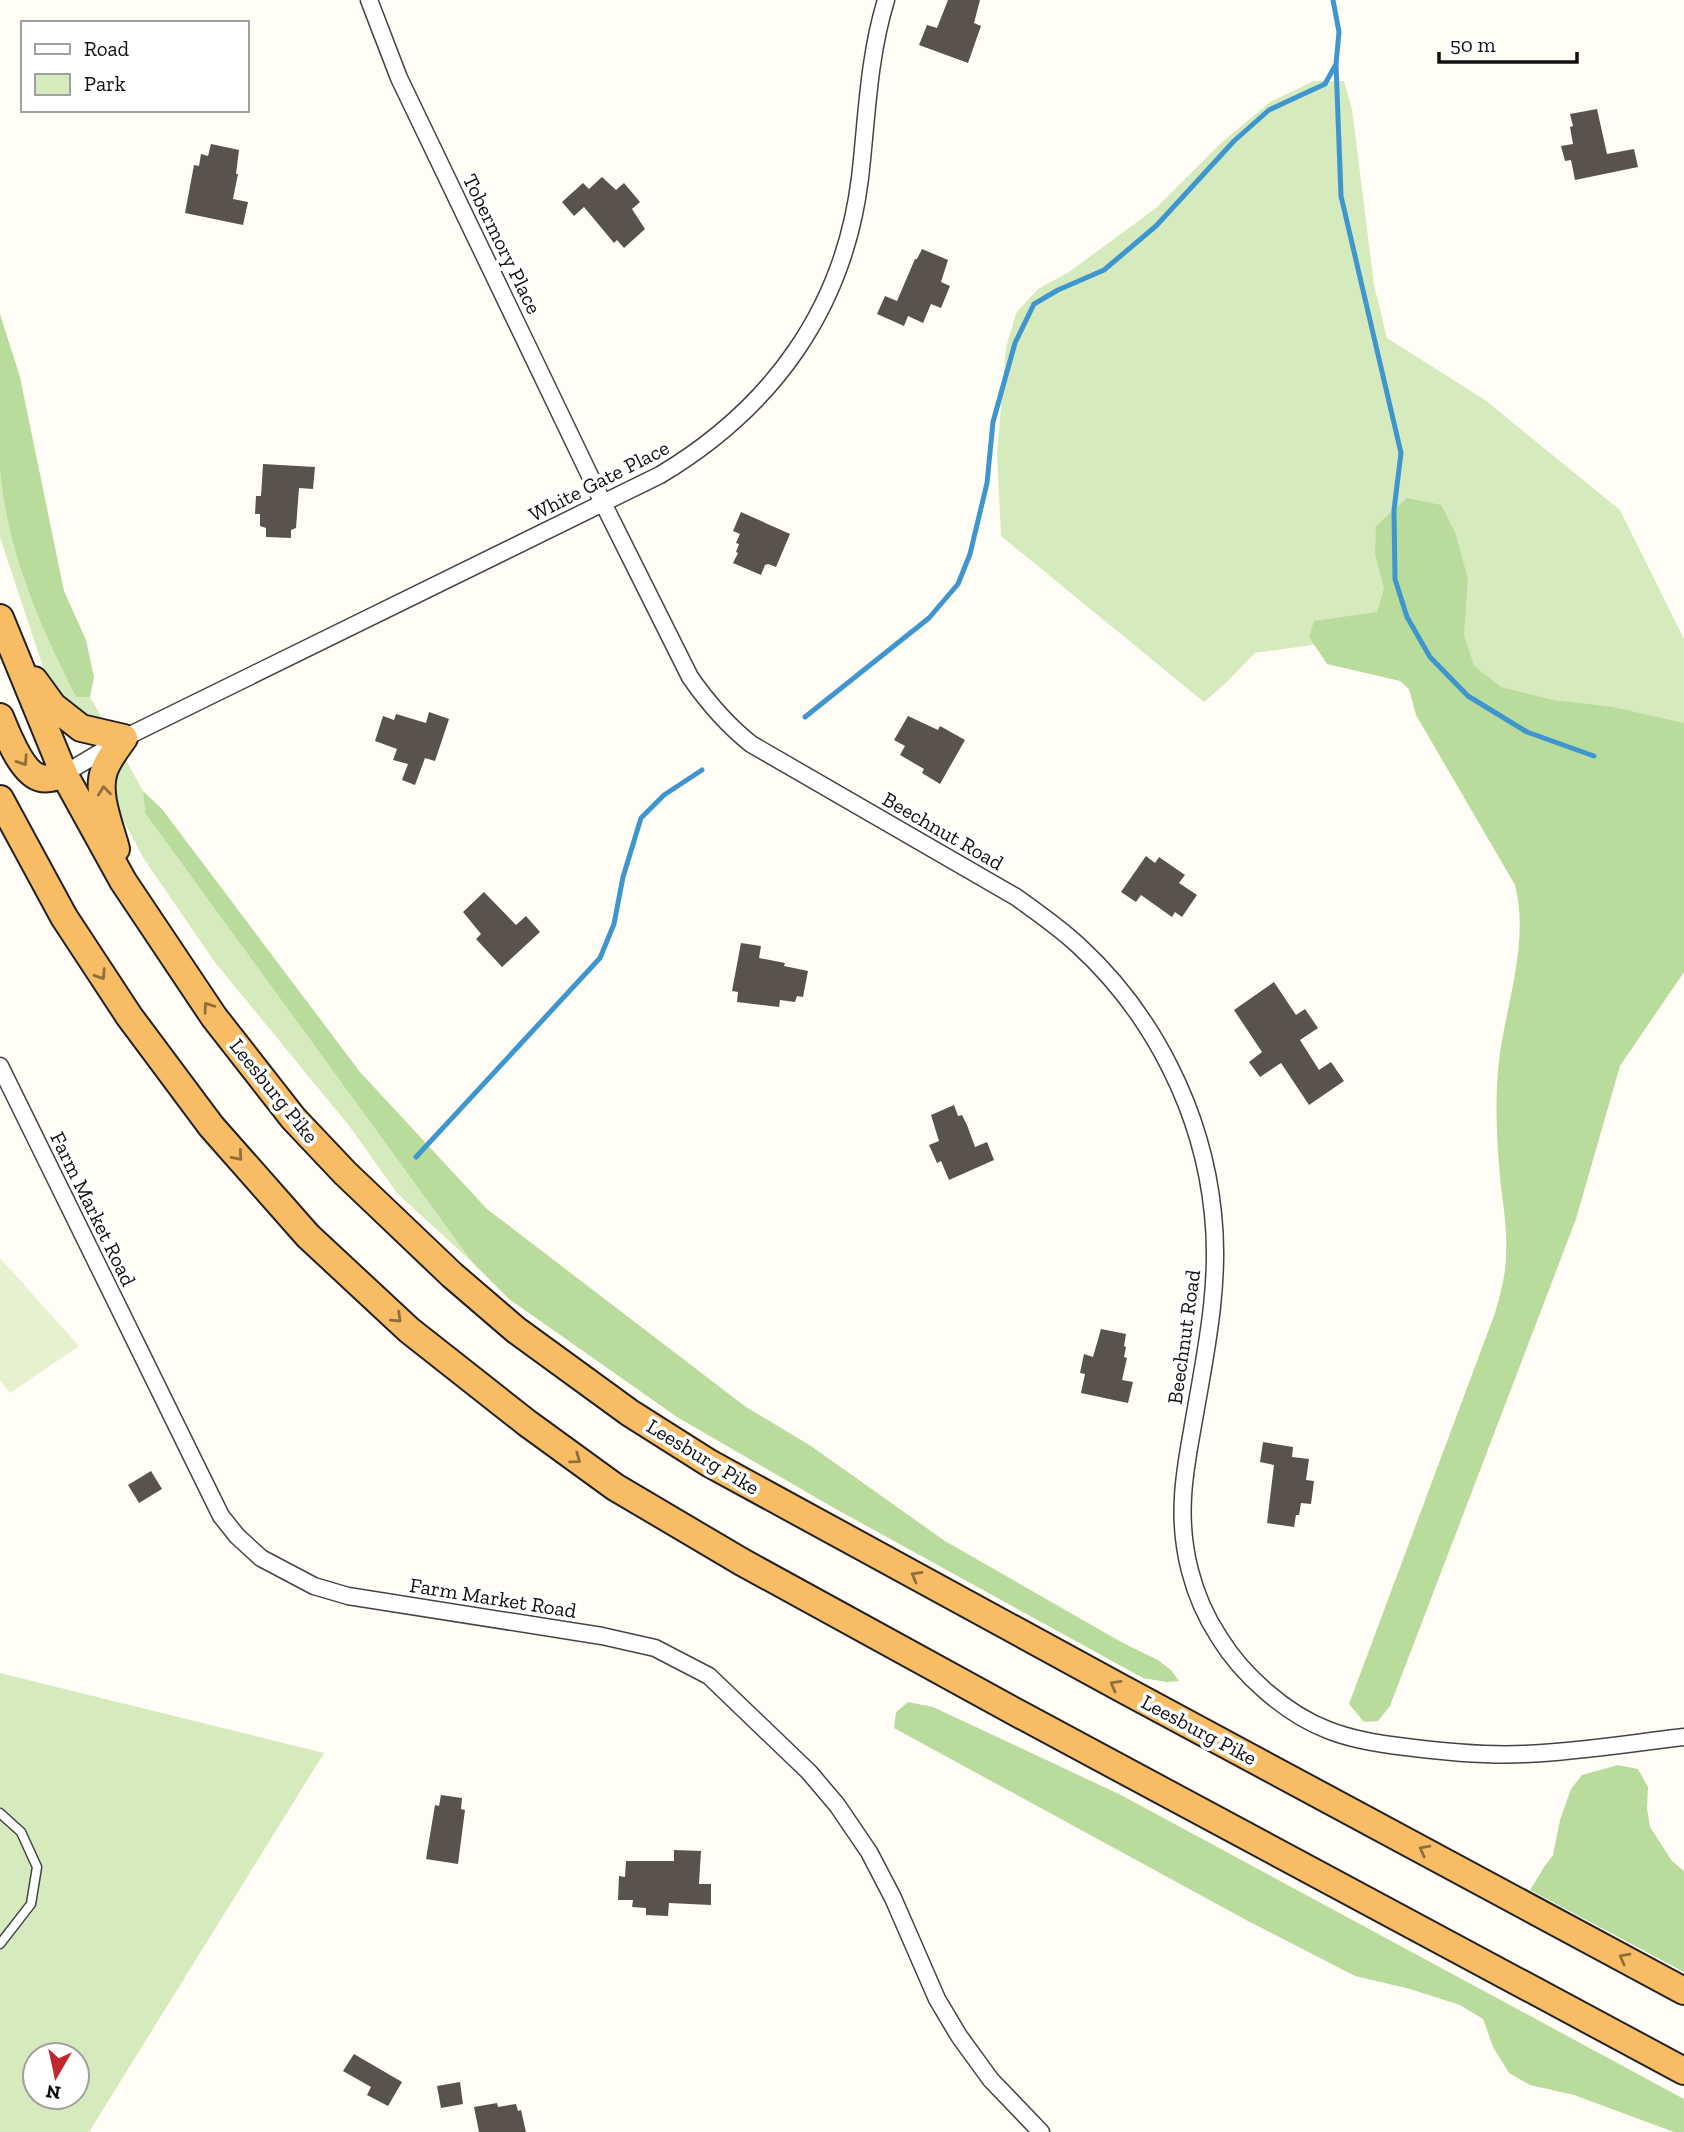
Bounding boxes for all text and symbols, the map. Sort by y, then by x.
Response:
legend [21,21,248,112]
scale bar [1439,21,1577,65]
text: 50 m [1450,32,1496,57]
text: Road [84,36,130,61]
text: Park [84,71,126,96]
street label: Tobermory Place [458,170,547,318]
street label: White Gate Place [524,434,673,527]
one-way arrow [14,753,27,766]
one-way arrow [96,785,111,796]
street label: Beechnut Road [878,786,1009,875]
one-way arrow [93,967,106,980]
one-way arrow [204,1002,216,1015]
street label: Leesburg Pike [225,1034,324,1148]
street label: Farm Market Road [45,1128,142,1290]
one-way arrow [230,1148,242,1161]
street label: Beechnut Road [1162,1268,1205,1406]
one-way arrow [389,1310,402,1323]
street label: Leesburg Pike [642,1413,764,1500]
one-way arrow [568,1450,581,1463]
one-way arrow [910,1571,923,1584]
street label: Farm Market Road [408,1572,579,1623]
one-way arrow [1110,1680,1122,1693]
street label: Leesburg Pike [1137,1689,1261,1770]
one-way arrow [1418,1845,1431,1859]
one-way arrow [1619,1953,1631,1967]
north arrow [21,2041,91,2111]
text: N [44,2080,62,2105]

